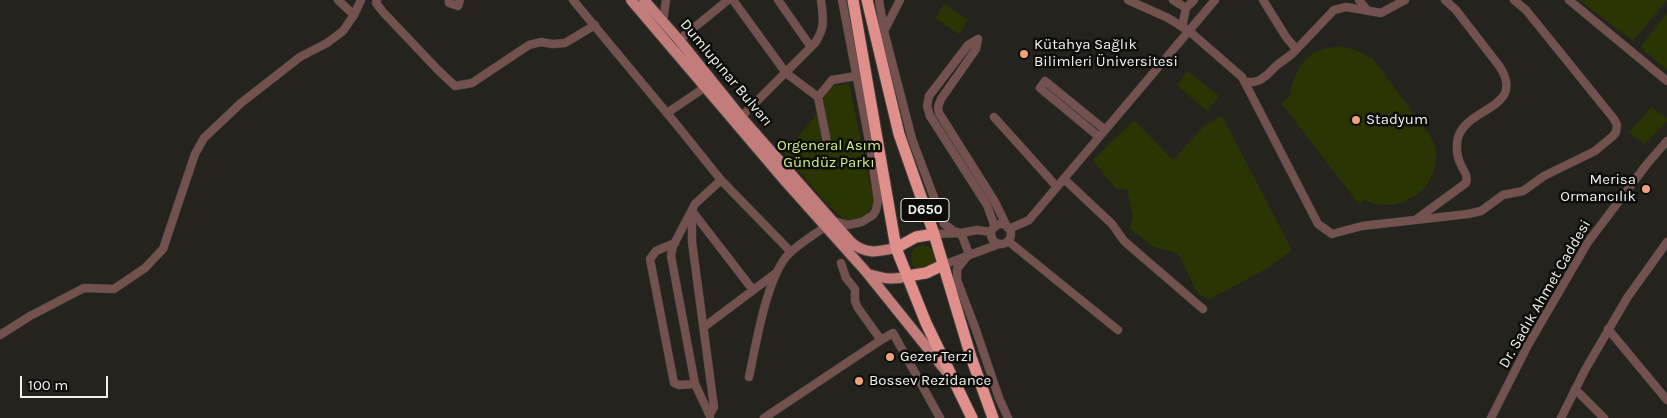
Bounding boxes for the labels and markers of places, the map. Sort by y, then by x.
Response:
place label: Kütahya Sağlık Bilimleri Üniversitesi [1034,36,1178,71]
marker: Kütahya Sağlık Bilimleri Üniversitesi [1018,48,1030,60]
place label: Stadyum [1366,111,1428,129]
marker: Stadyum [1350,114,1362,126]
place label: Merisa Ormancılık [1560,171,1636,206]
marker: Merisa Ormancılık [1640,183,1652,195]
place label: Gezer Terzi [900,348,972,366]
marker: Gezer Terzi [884,351,896,363]
place label: Bossev Rezidance [869,372,991,390]
marker: Bossev Rezidance [853,375,865,387]

